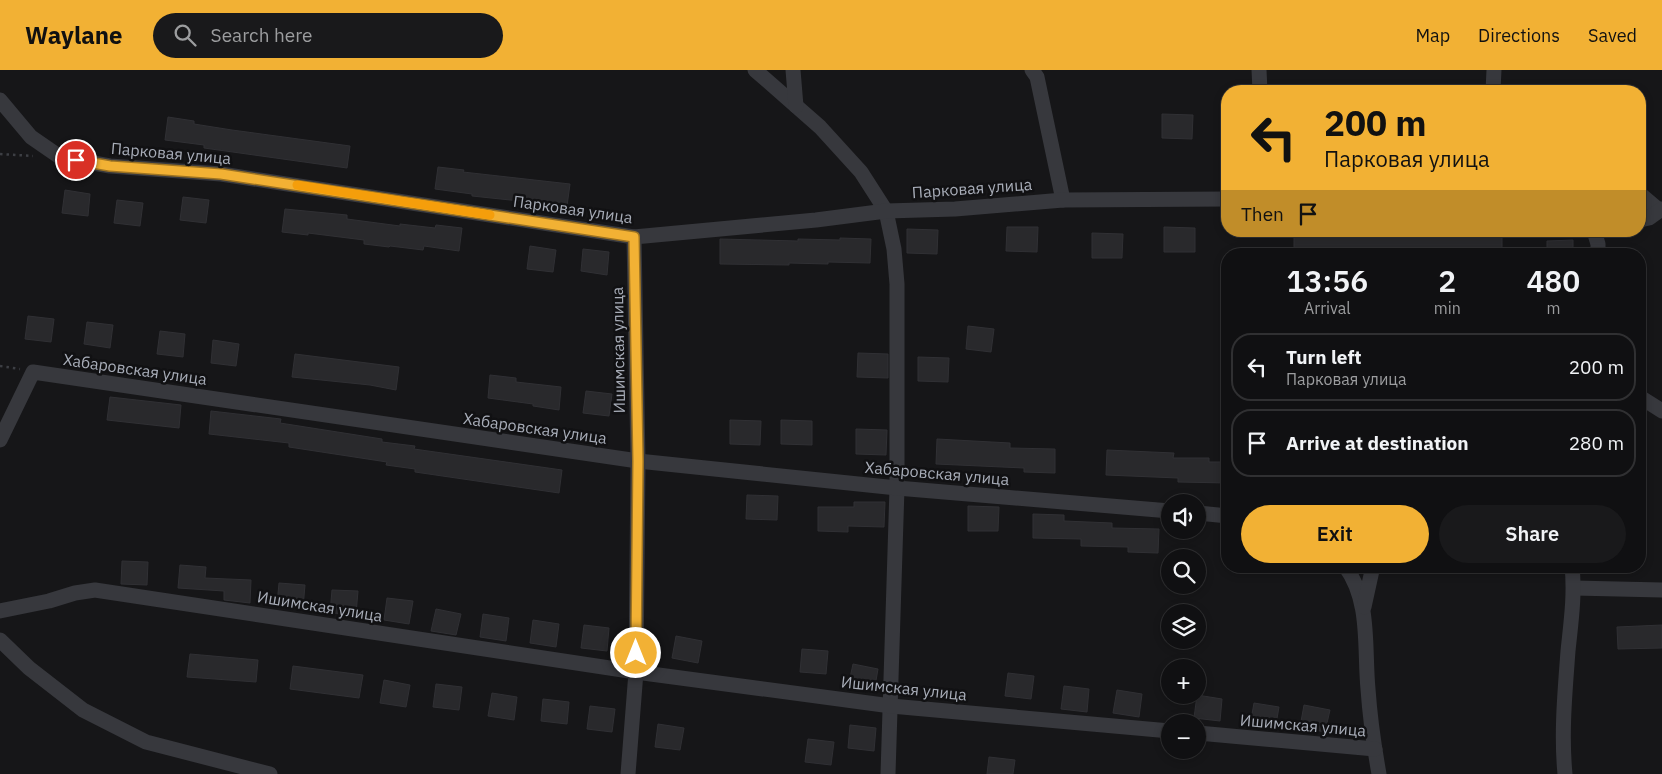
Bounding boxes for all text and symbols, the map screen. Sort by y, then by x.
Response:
search box [153,13,503,58]
text: Waylane [25,19,123,51]
icon: search [171,21,199,49]
text: Search here [211,23,312,47]
text: Map [1415,24,1450,47]
text: Directions [1478,24,1560,47]
text: Saved [1588,24,1637,47]
text: 200 m [1324,100,1427,146]
icon: left [1241,105,1306,170]
street label: Парковая улица [110,138,232,168]
pin [55,139,97,181]
text: Парковая улица [1324,144,1490,173]
icon: arrive [62,146,90,174]
street label: Парковая улица [911,174,1033,202]
street label: Парковая улица [512,191,634,227]
icon: arrive [1294,200,1322,228]
text: Then [1241,202,1284,226]
text: 13:56 [1287,261,1368,300]
text: 2 [1438,261,1456,300]
text: 480 [1526,261,1580,300]
street label: Ишимская улица [607,286,629,413]
text: Arrival [1304,298,1351,318]
text: min [1434,298,1461,318]
text: m [1546,298,1560,318]
text: Turn left [1286,345,1362,369]
street label: Хабаровская улица [62,349,209,389]
icon: left [1243,353,1271,381]
text: 200 m [1569,355,1624,379]
text: Парковая улица [1286,369,1406,389]
street label: Хабаровская улица [462,408,609,448]
icon: arrive [1243,429,1271,457]
text: Arrive at destination [1286,431,1469,455]
text: 280 m [1569,431,1624,455]
street label: Хабаровская улица [864,457,1010,489]
map controls [1161,494,1206,759]
button: sound [1161,494,1206,539]
button: Exit [1241,505,1429,563]
button: Share [1439,505,1626,563]
button: search [1161,549,1206,594]
street label: Ишимская улица [256,586,384,626]
button: layers [1161,604,1206,649]
position arrow [609,626,661,678]
button: + [1161,659,1206,704]
street label: Ишимская улица [840,671,968,705]
street label: Ишимская улица [1239,710,1367,741]
button: − [1161,714,1206,759]

